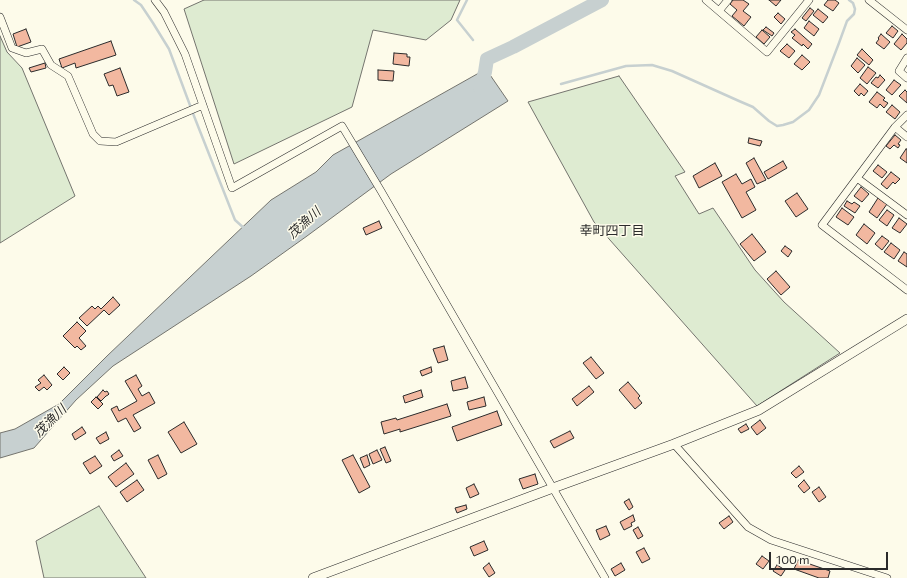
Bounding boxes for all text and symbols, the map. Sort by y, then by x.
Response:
water label: 茂漁川 [284,204,324,242]
district label: 幸町四丁目 [580,223,644,239]
water label: 茂漁川 [31,402,69,440]
scale bar [771,544,890,570]
text: 100 m [776,552,810,566]

